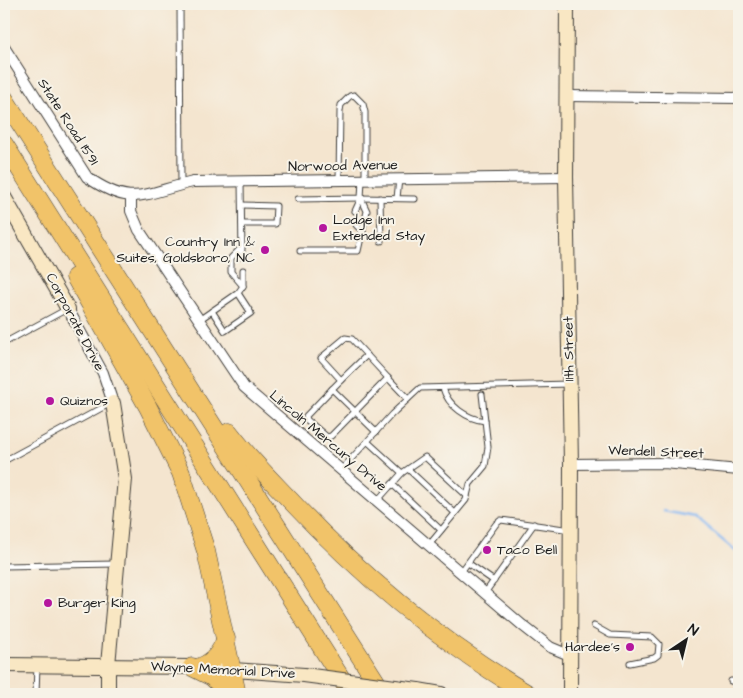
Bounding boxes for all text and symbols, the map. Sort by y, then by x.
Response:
street label: State Road 1591 [32,75,104,169]
street label: Norwood Avenue [288,155,398,177]
place label: Lodge Inn Extended Stay [333,210,425,246]
marker: Lodge Inn Extended Stay [317,222,329,234]
place label: Country Inn & Suites, Goldsboro, NC [116,232,256,268]
marker: Country Inn & Suites, Goldsboro, NC [259,244,271,256]
street label: Corporate Drive [41,269,110,375]
street label: 11th Street [558,316,580,382]
street label: Lincoln Mercury Drive [265,386,391,496]
place label: Quiznos [60,391,108,411]
marker: Quiznos [44,395,56,407]
street label: Wendell Street [608,440,704,464]
place label: Taco Bell [497,540,557,560]
marker: Taco Bell [481,544,493,556]
place label: Burger King [58,593,136,613]
marker: Burger King [42,597,54,609]
north arrow [660,616,710,666]
text: N [684,619,702,641]
place label: Hardee's [565,637,620,657]
marker: Hardee's [624,641,636,653]
street label: Wayne Memorial Drive [150,656,296,684]

